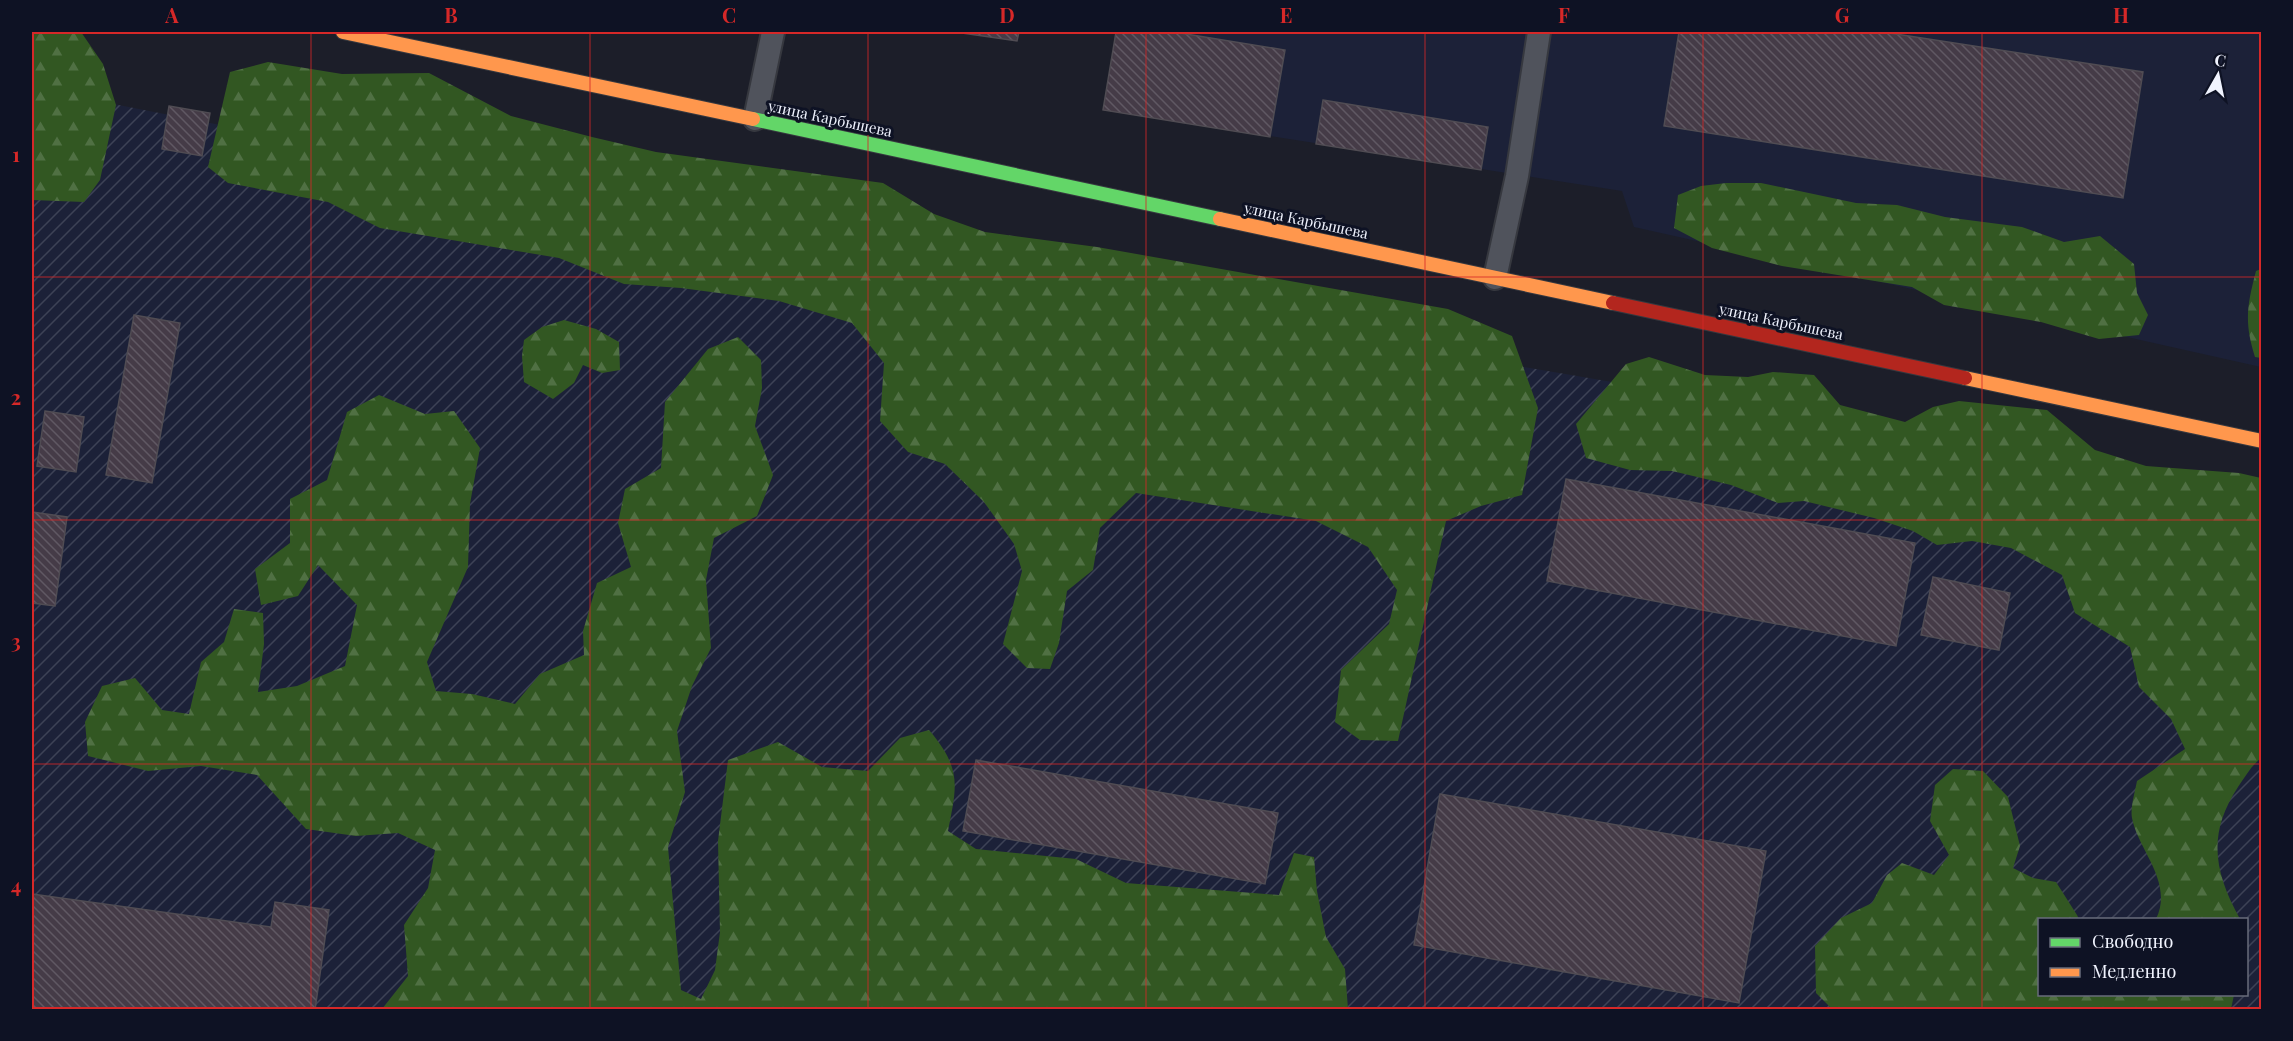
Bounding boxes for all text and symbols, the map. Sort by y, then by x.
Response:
text: A [164,1,179,28]
text: B [444,1,458,28]
text: C [722,1,736,28]
text: D [999,1,1015,28]
text: E [1280,1,1292,28]
text: F [1558,1,1570,28]
text: G [1835,1,1850,28]
text: H [2113,1,2129,28]
north arrow [2188,45,2248,105]
text: С [2213,48,2228,71]
street label: улица Карбышева [765,95,895,141]
text: 1 [12,140,20,167]
street label: улица Карбышева [1241,197,1371,243]
street label: улица Карбышева [1716,298,1846,344]
text: 2 [11,383,21,410]
text: 3 [11,627,21,654]
text: 4 [11,871,21,898]
legend [2038,918,2248,996]
text: Свободно [2092,929,2173,953]
text: Медленно [2092,959,2177,983]

